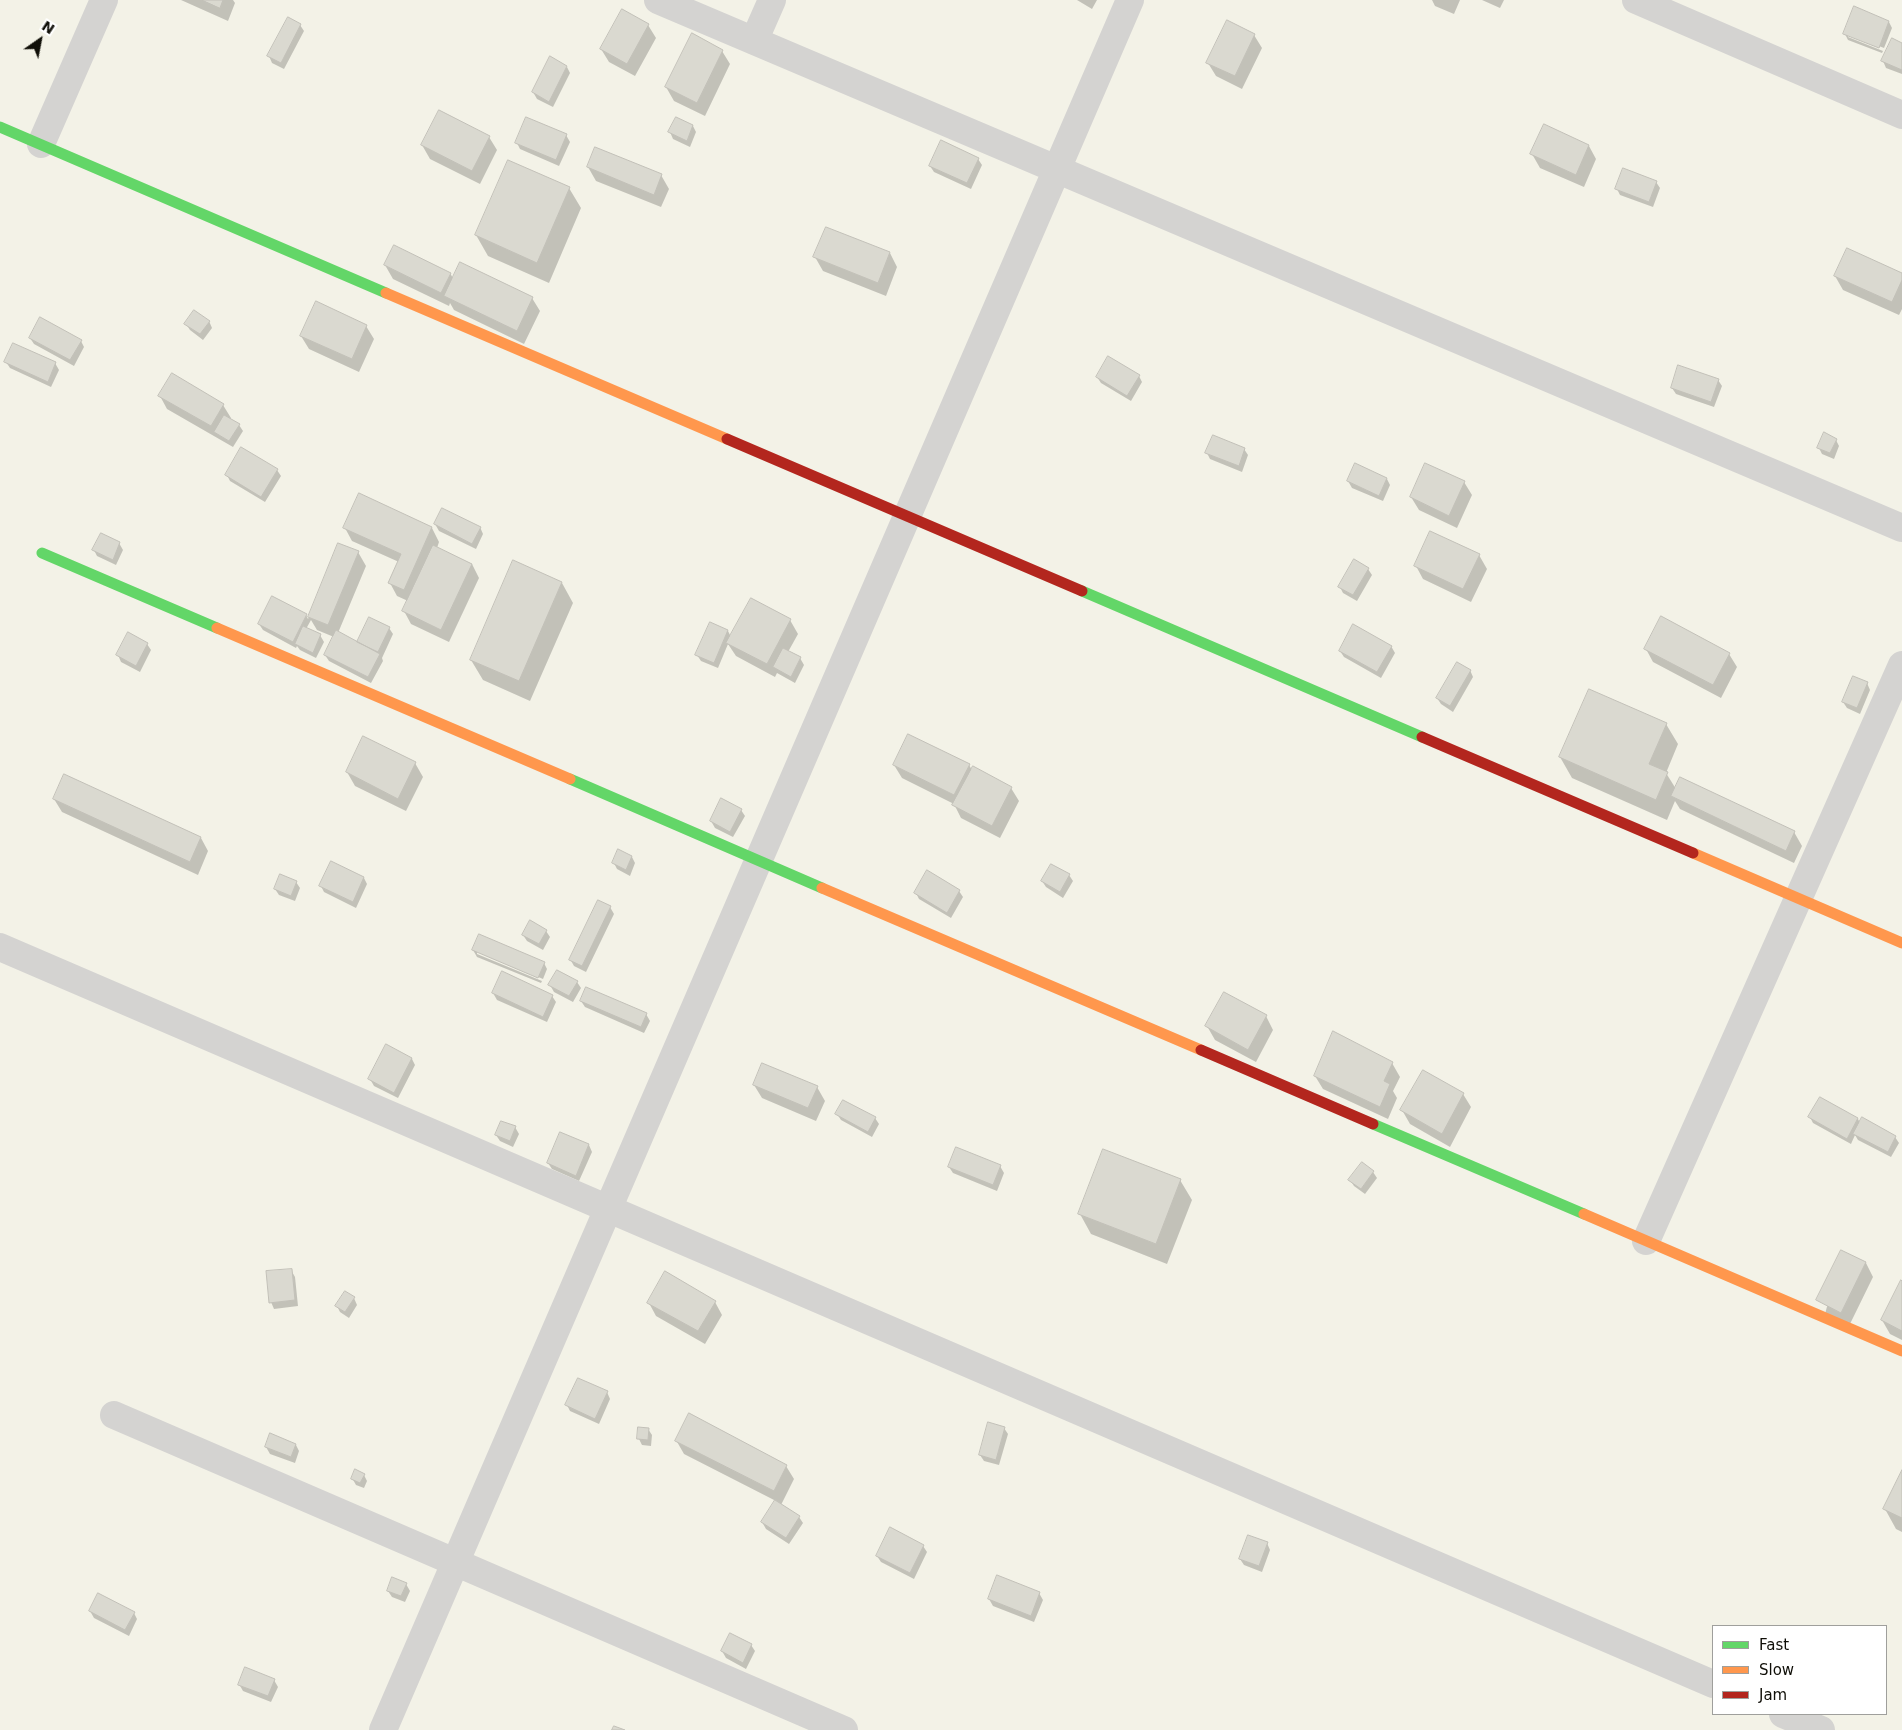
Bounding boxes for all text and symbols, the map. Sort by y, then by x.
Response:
north arrow [15,15,65,65]
text: N [39,18,57,37]
legend [1712,1625,1887,1715]
text: Fast [1759,1636,1789,1654]
text: Slow [1759,1661,1794,1679]
text: Jam [1759,1686,1787,1704]

